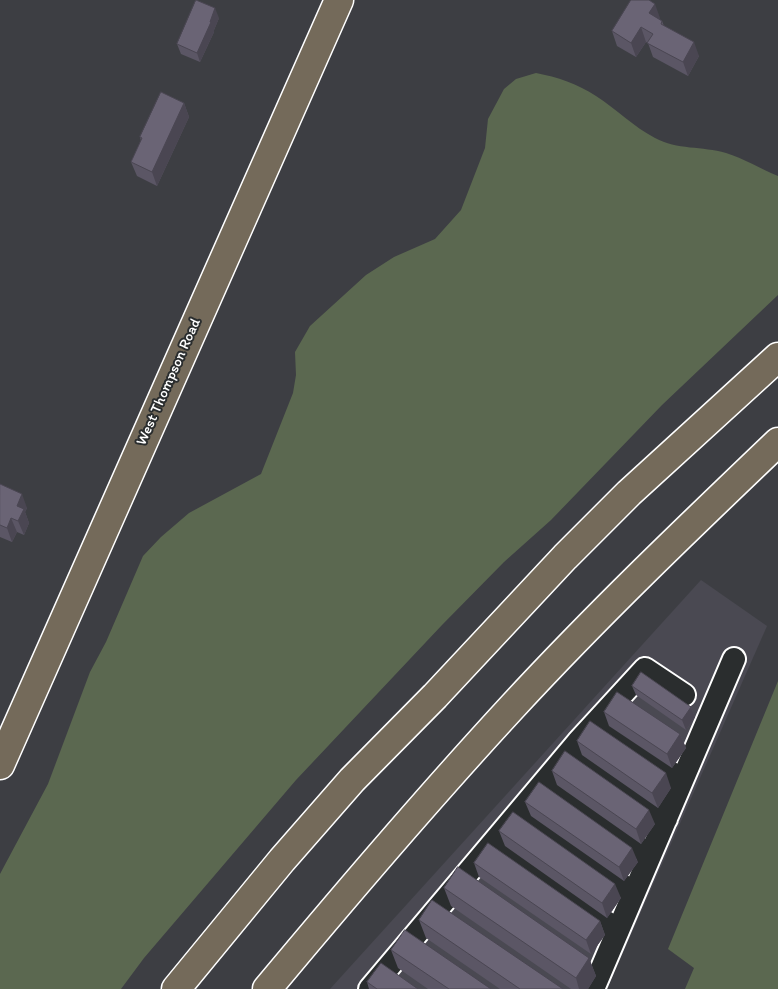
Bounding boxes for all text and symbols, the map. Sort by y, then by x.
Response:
street label: West Thompson Road [133,316,205,448]

